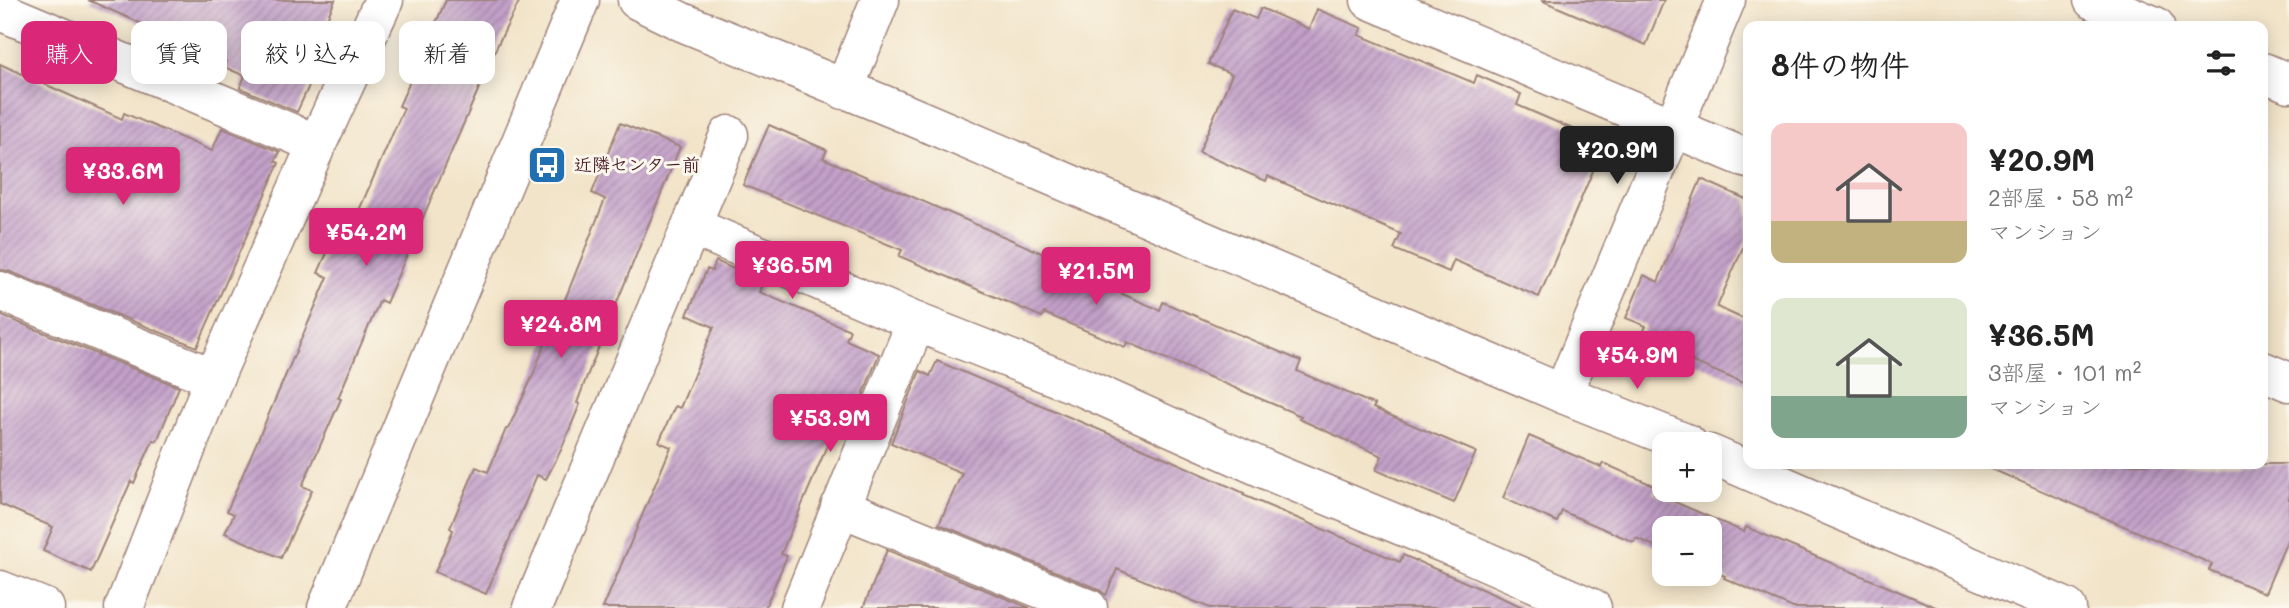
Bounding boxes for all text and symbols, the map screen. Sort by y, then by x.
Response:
chip: 購入 [21,21,117,84]
chip: 賃貸 [131,21,227,84]
chip: 絞り込み [241,21,385,84]
chip: 新着 [399,21,495,84]
text: 8件の物件 [1771,44,1910,84]
icon: filters [2202,44,2240,82]
pin: ¥20.9M [1560,127,1674,186]
text: ¥20.9M [1576,134,1658,164]
text: ¥20.9M [1988,139,2095,179]
bus stop icon: 近隣センター前 [526,144,568,186]
pin: ¥33.6M [66,148,180,207]
icon: home [1827,151,1911,235]
place label: 近隣センター前 [574,152,700,176]
text: ¥33.6M [82,155,164,185]
text: 2部屋 · 58 m² [1988,182,2133,212]
pin: ¥54.2M [309,208,423,268]
text: ¥54.2M [325,216,407,246]
text: マンション [1988,216,2102,246]
pin: ¥36.5M [735,242,849,301]
pin: ¥21.5M [1039,247,1153,307]
text: ¥36.5M [751,249,833,279]
text: ¥21.5M [1057,255,1135,285]
pin: ¥24.8M [504,300,618,360]
text: ¥24.8M [520,308,602,338]
text: ¥36.5M [1988,314,2095,354]
icon: home [1827,326,1911,410]
pin: ¥54.9M [1580,332,1694,391]
text: ¥54.9M [1596,339,1678,369]
text: 3部屋 · 101 m² [1988,357,2141,387]
text: マンション [1988,391,2102,421]
pin: ¥53.9M [773,394,887,454]
text: ¥53.9M [789,402,871,432]
map controls [1652,432,1722,586]
button: + [1652,432,1722,502]
button: − [1652,516,1722,586]

